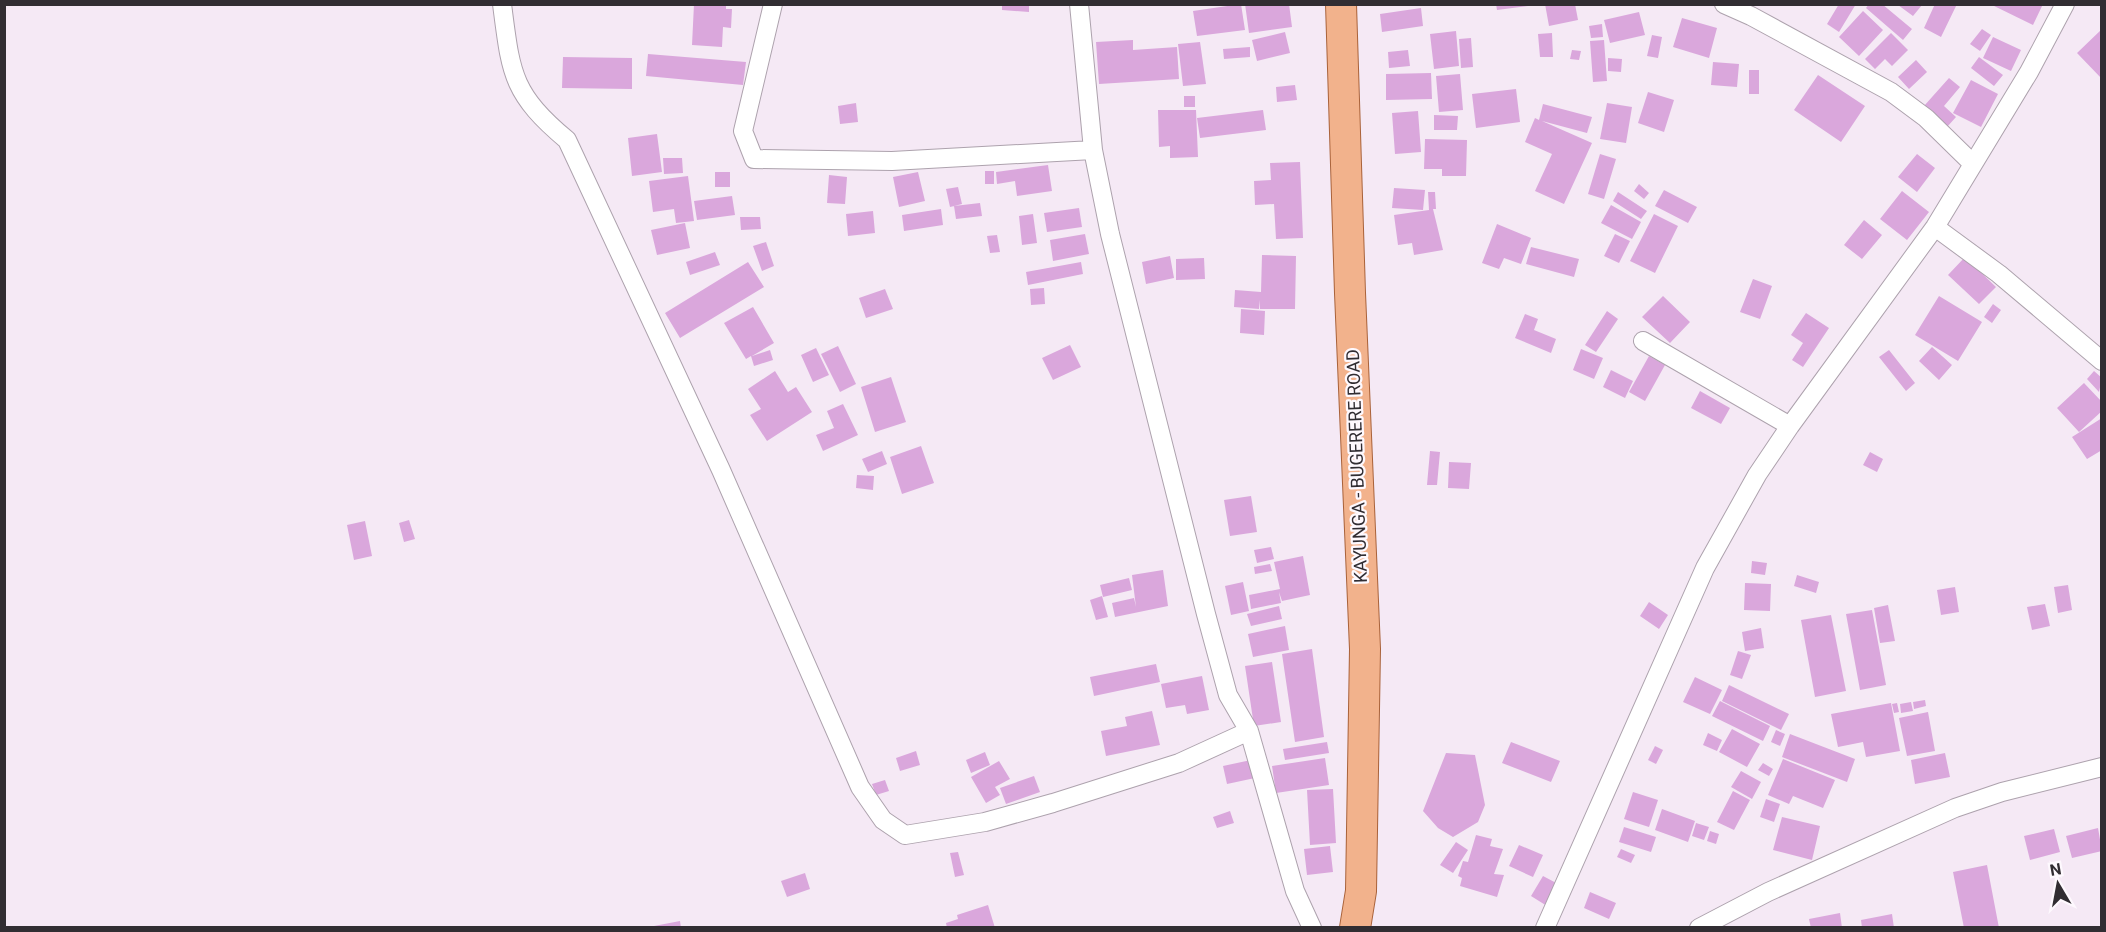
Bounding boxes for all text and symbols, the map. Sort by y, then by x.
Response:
street label: KAYUNGA - BUGERERE ROAD [1342,349,1371,583]
north arrow [2028,854,2088,914]
text: N [2048,859,2063,880]

